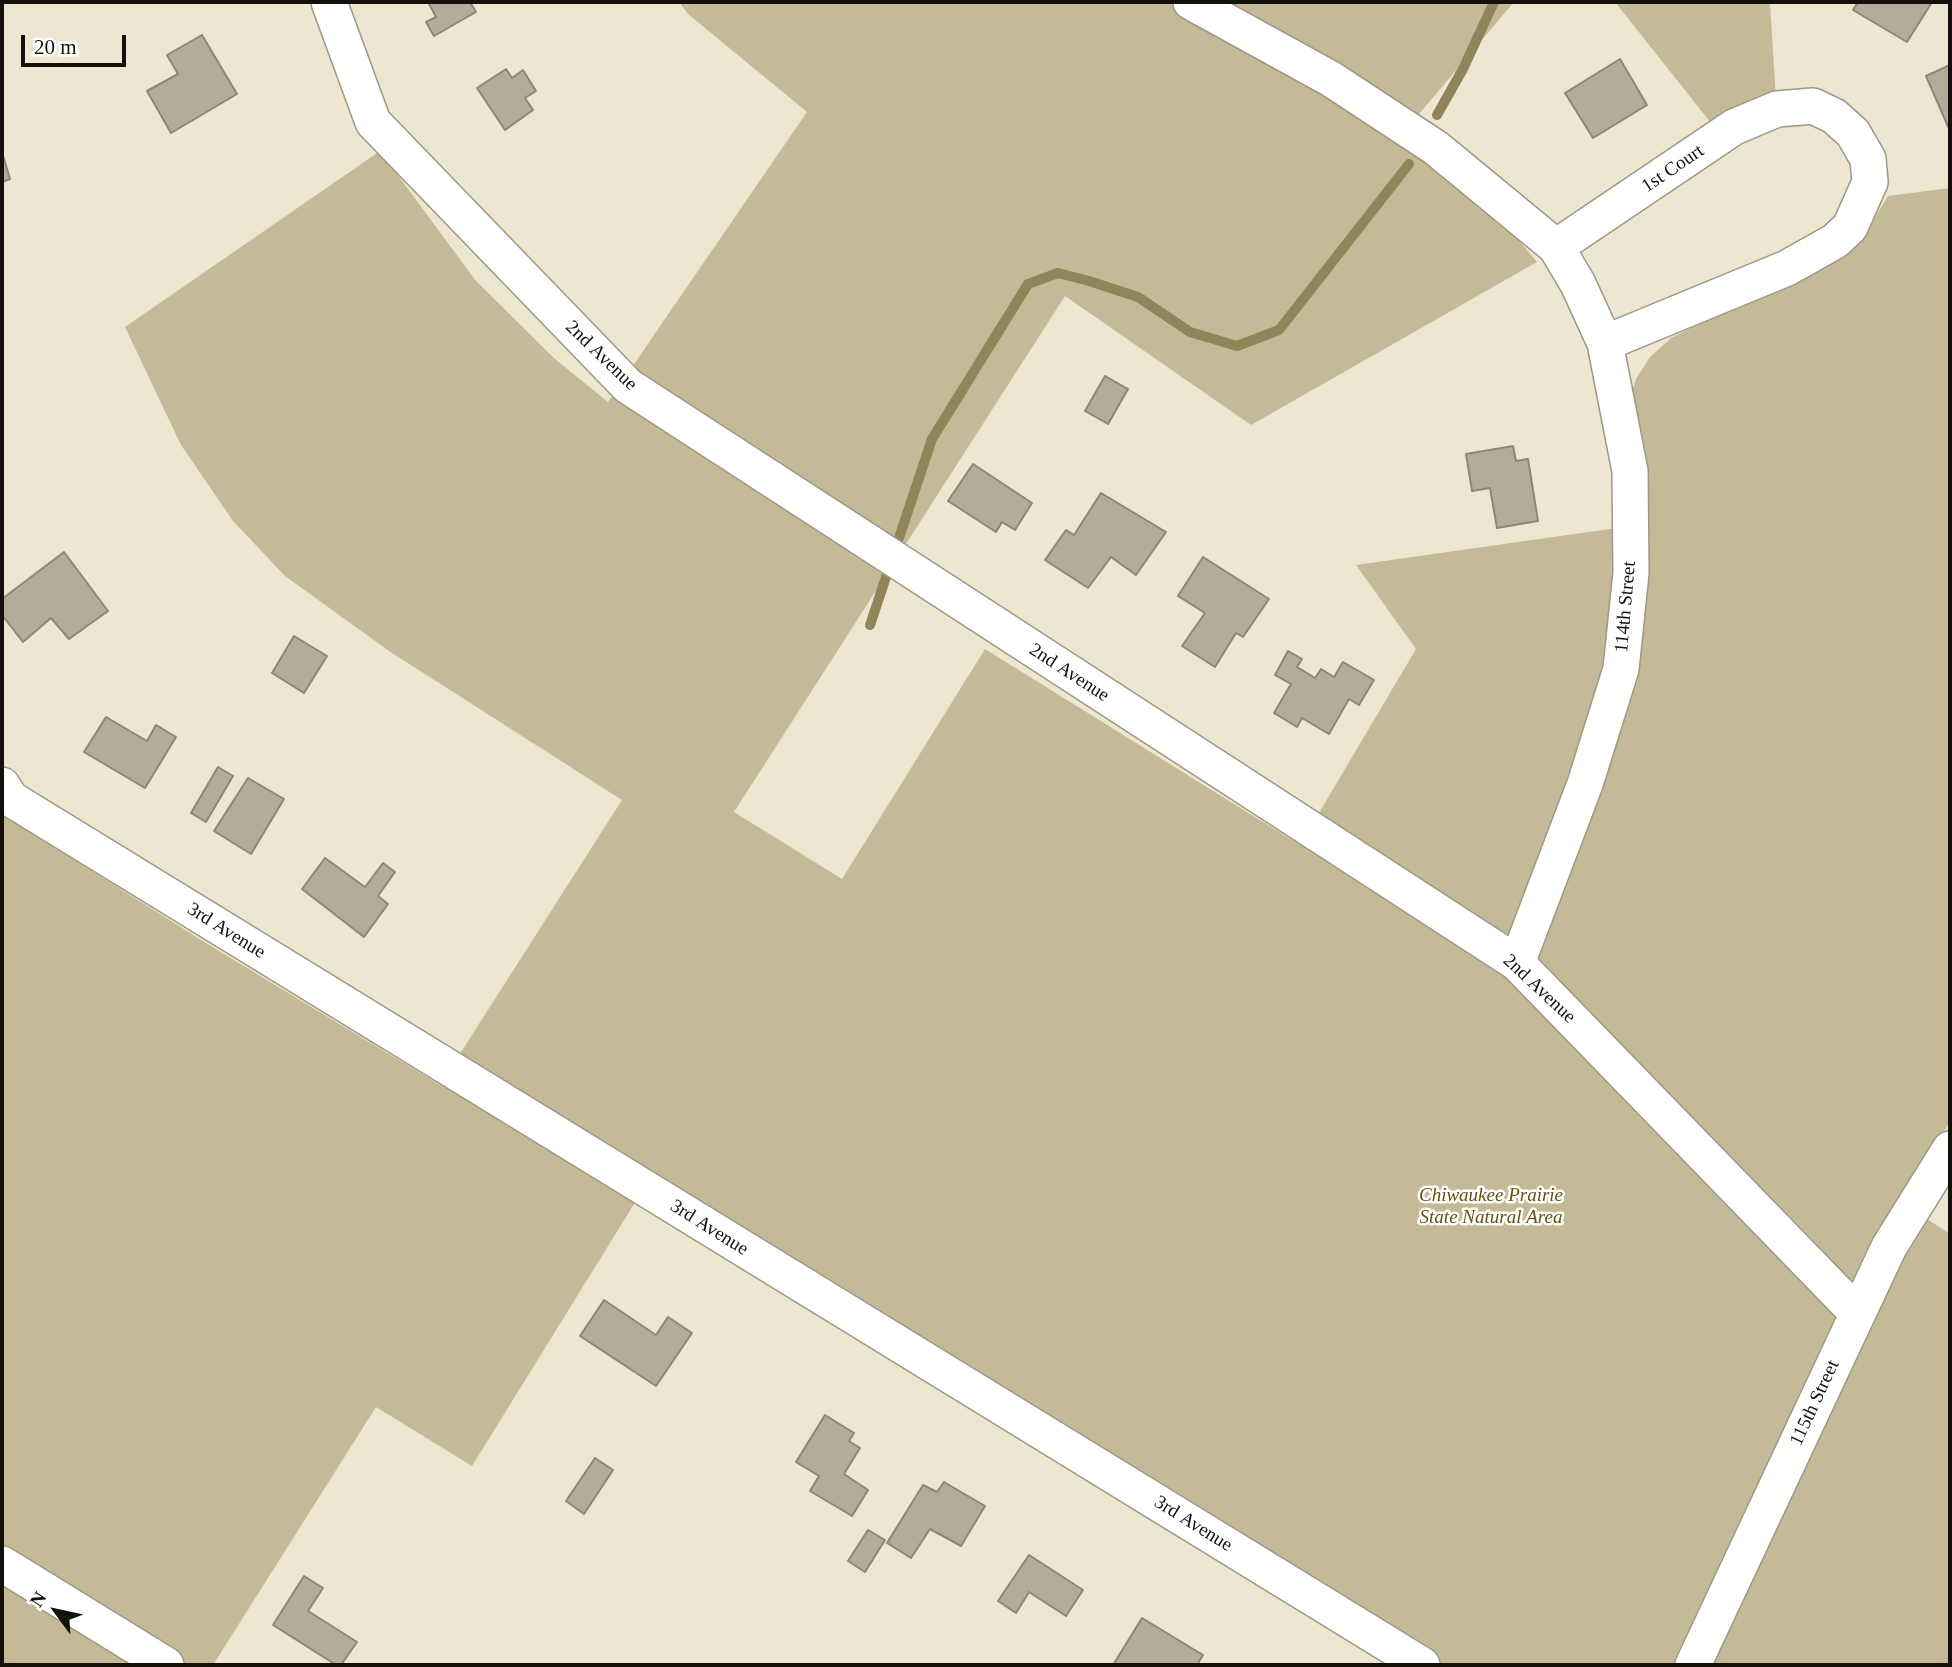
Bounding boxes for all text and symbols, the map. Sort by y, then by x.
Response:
scale bar [24,21,130,65]
text: 20 m [34,35,77,59]
street label: 1st Court [1638,140,1708,198]
street label: 2nd Avenue [560,316,642,396]
street label: 114th Street [1611,560,1641,654]
street label: 2nd Avenue [1025,639,1113,707]
street label: 3rd Avenue [183,898,269,964]
street label: 2nd Avenue [1498,950,1580,1028]
park label: Chiwaukee Prairie State Natural Area [1419,1185,1563,1229]
street label: 3rd Avenue [666,1195,752,1261]
street label: 115th Street [1785,1357,1845,1449]
street label: 3rd Avenue [1150,1491,1236,1557]
north arrow [21,1576,91,1646]
text: N [25,1588,51,1611]

